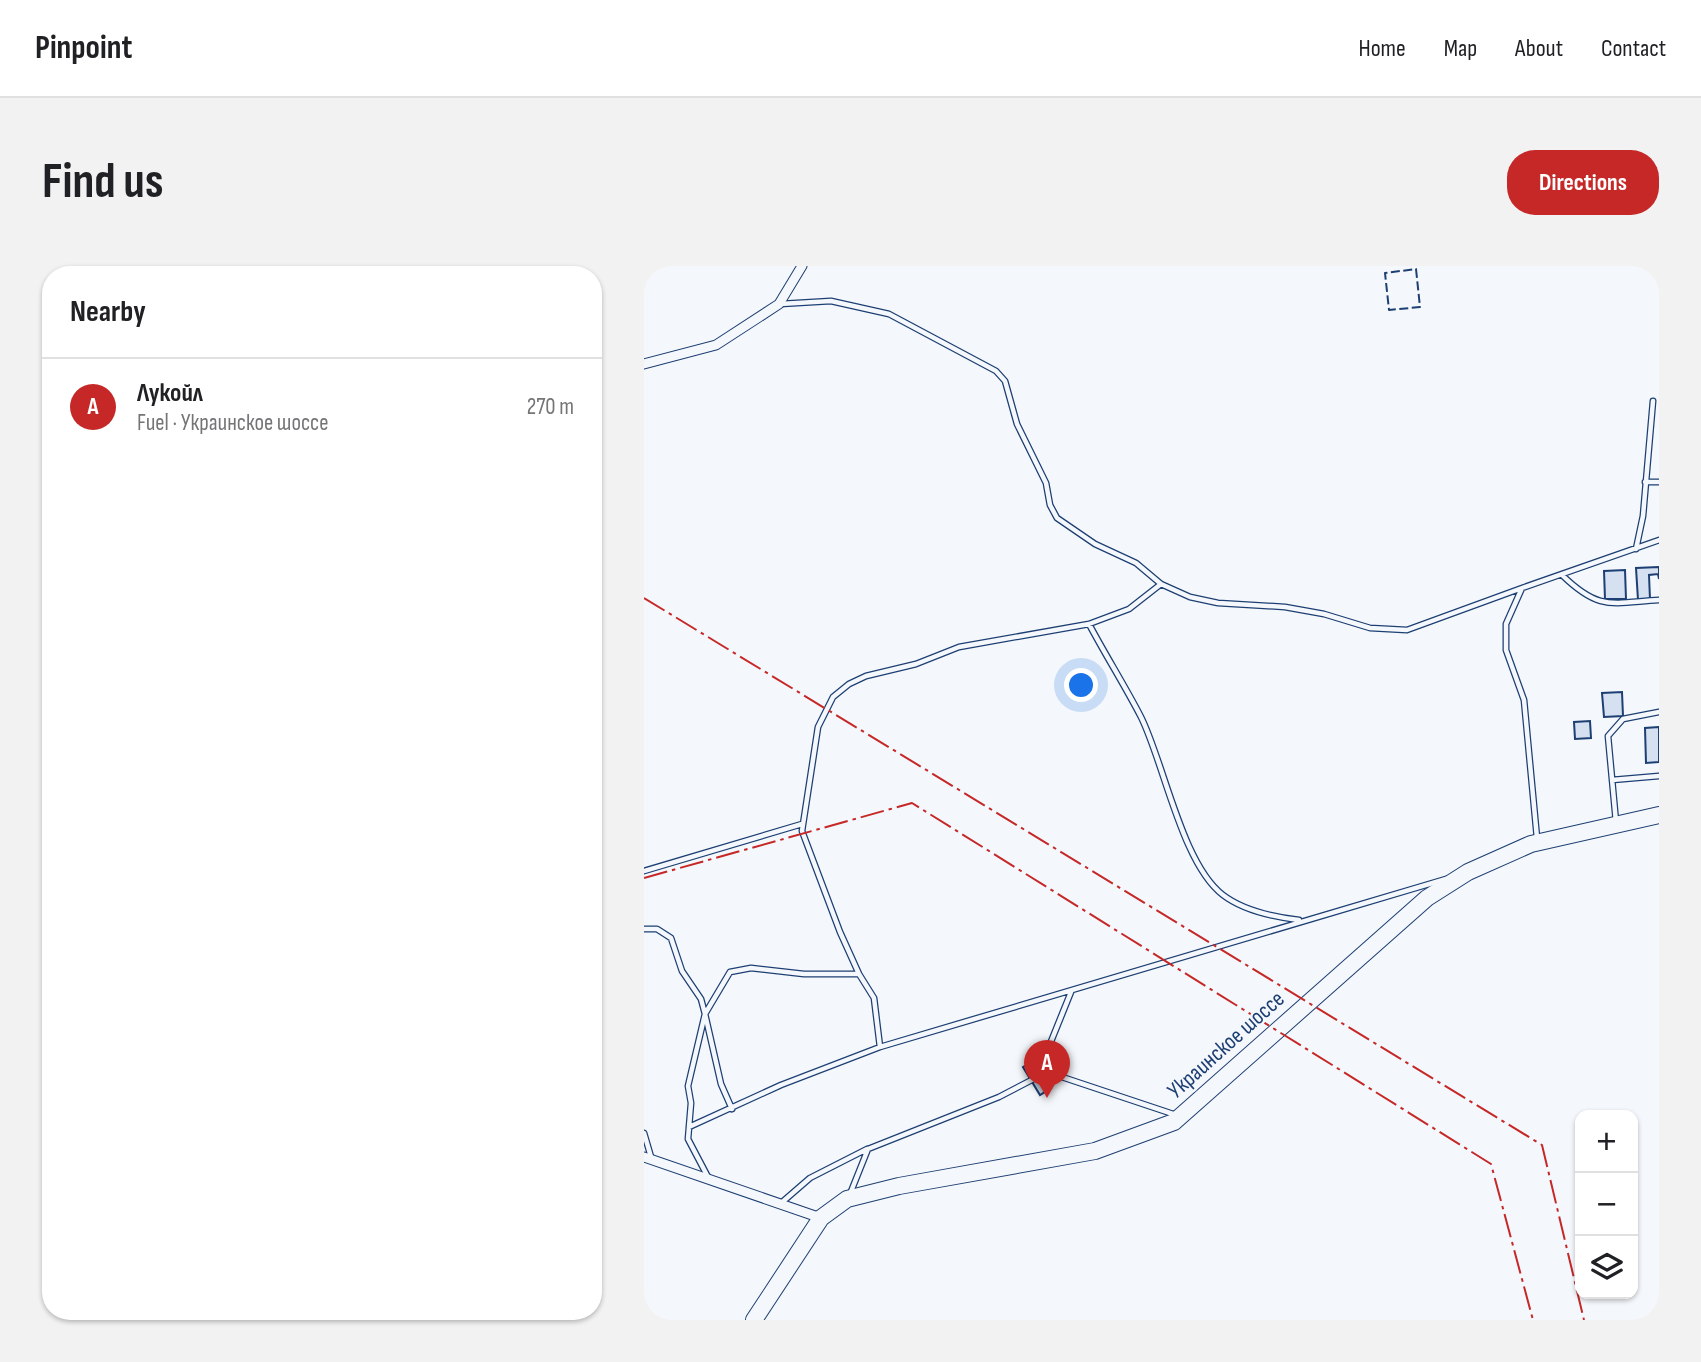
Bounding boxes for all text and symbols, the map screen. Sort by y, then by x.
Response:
text: Pinpoint [35,28,132,68]
text: Home [1358,34,1406,63]
text: Map [1444,34,1477,63]
text: About [1515,34,1563,63]
text: Contact [1601,34,1666,63]
button: Directions [1507,150,1659,215]
text: Find us [42,153,164,212]
text: Nearby [70,294,146,330]
text: Лукойл [137,378,203,409]
text: A [88,393,98,421]
text: 270 m [527,393,574,421]
text: Fuel · Украинское шоссе [137,409,328,437]
your location [1064,668,1098,702]
street label: Украинское шоссе [1162,985,1290,1105]
pin: A [1024,1040,1070,1098]
map controls [1575,1110,1638,1299]
button: + [1575,1110,1638,1173]
button: − [1575,1173,1638,1236]
button: layers [1575,1236,1638,1299]

